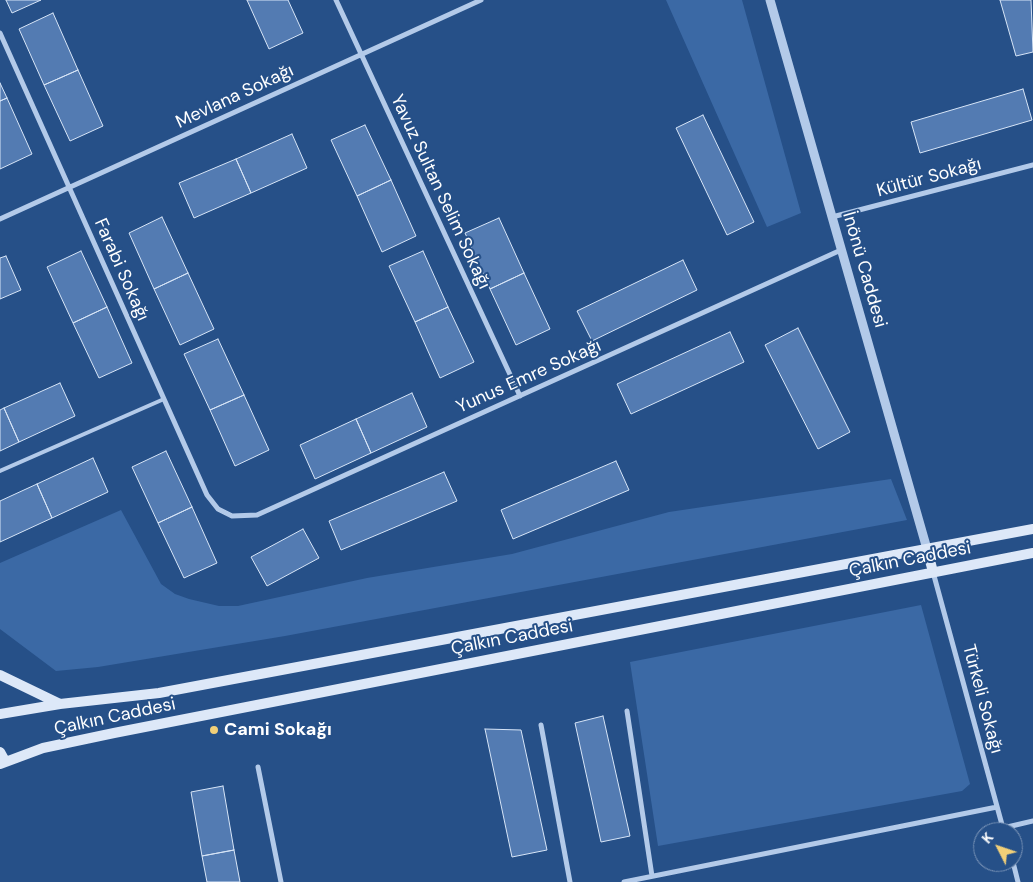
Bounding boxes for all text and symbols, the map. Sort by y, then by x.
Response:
street label: Mevlana Sokağı [173,60,297,134]
street label: Yavuz Sultan Selim Sokağı [385,91,495,293]
street label: Kültür Sokağı [874,154,984,202]
street label: İnönü Caddesi [837,210,891,330]
street label: Farabi Sokağı [89,216,153,324]
street label: Yunus Emre Sokağı [453,335,605,419]
street label: Çalkın Caddesi [847,538,973,582]
street label: Çalkın Caddesi [449,616,575,660]
street label: Türkeli Sokağı [957,642,1007,756]
street label: Çalkın Caddesi [52,694,178,740]
place label: Cami Sokağı [224,719,332,741]
marker: Cami Sokağı [208,724,220,736]
north arrow [973,822,1023,872]
text: K [978,828,997,847]

